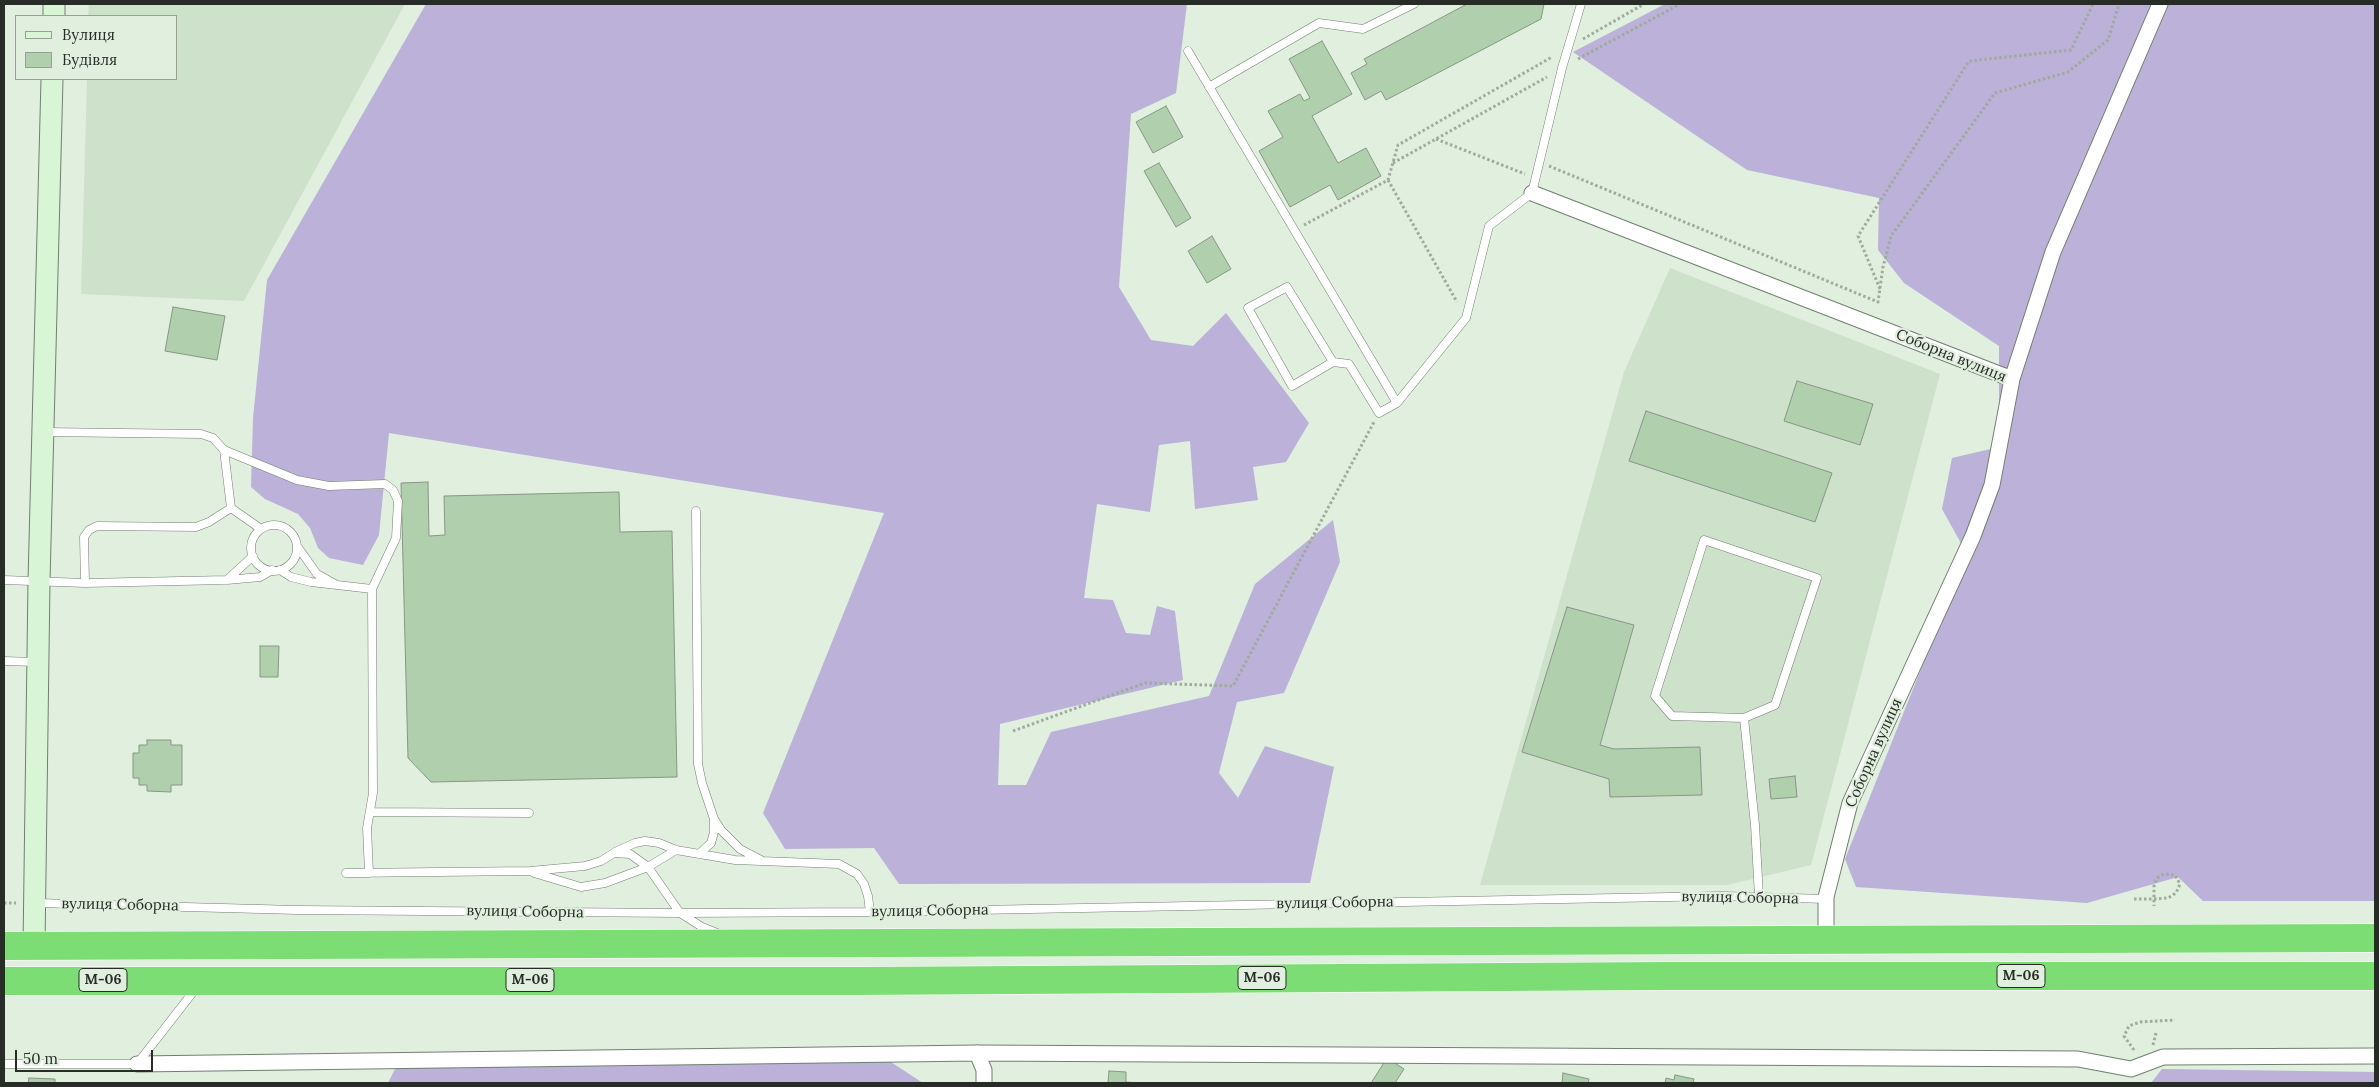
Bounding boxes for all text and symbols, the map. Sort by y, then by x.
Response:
legend [15,15,178,80]
text: Вулиця [62,25,115,44]
text: Будівля [62,50,117,69]
street label: Соборна вулиця [1893,326,2009,386]
street label: Соборна вулиця [1842,696,1906,810]
street label: вулиця Соборна [1681,888,1799,908]
street label: вулиця Соборна [1276,893,1394,913]
street label: вулиця Соборна [61,895,179,915]
street label: вулиця Соборна [871,901,989,921]
street label: вулиця Соборна [466,902,584,922]
road number: М-06 [1997,964,2045,988]
road number: М-06 [1238,966,1286,990]
road number: М-06 [79,968,127,992]
road number: М-06 [506,968,554,992]
scale bar [18,1040,155,1072]
text: 50 m [23,1049,58,1068]

